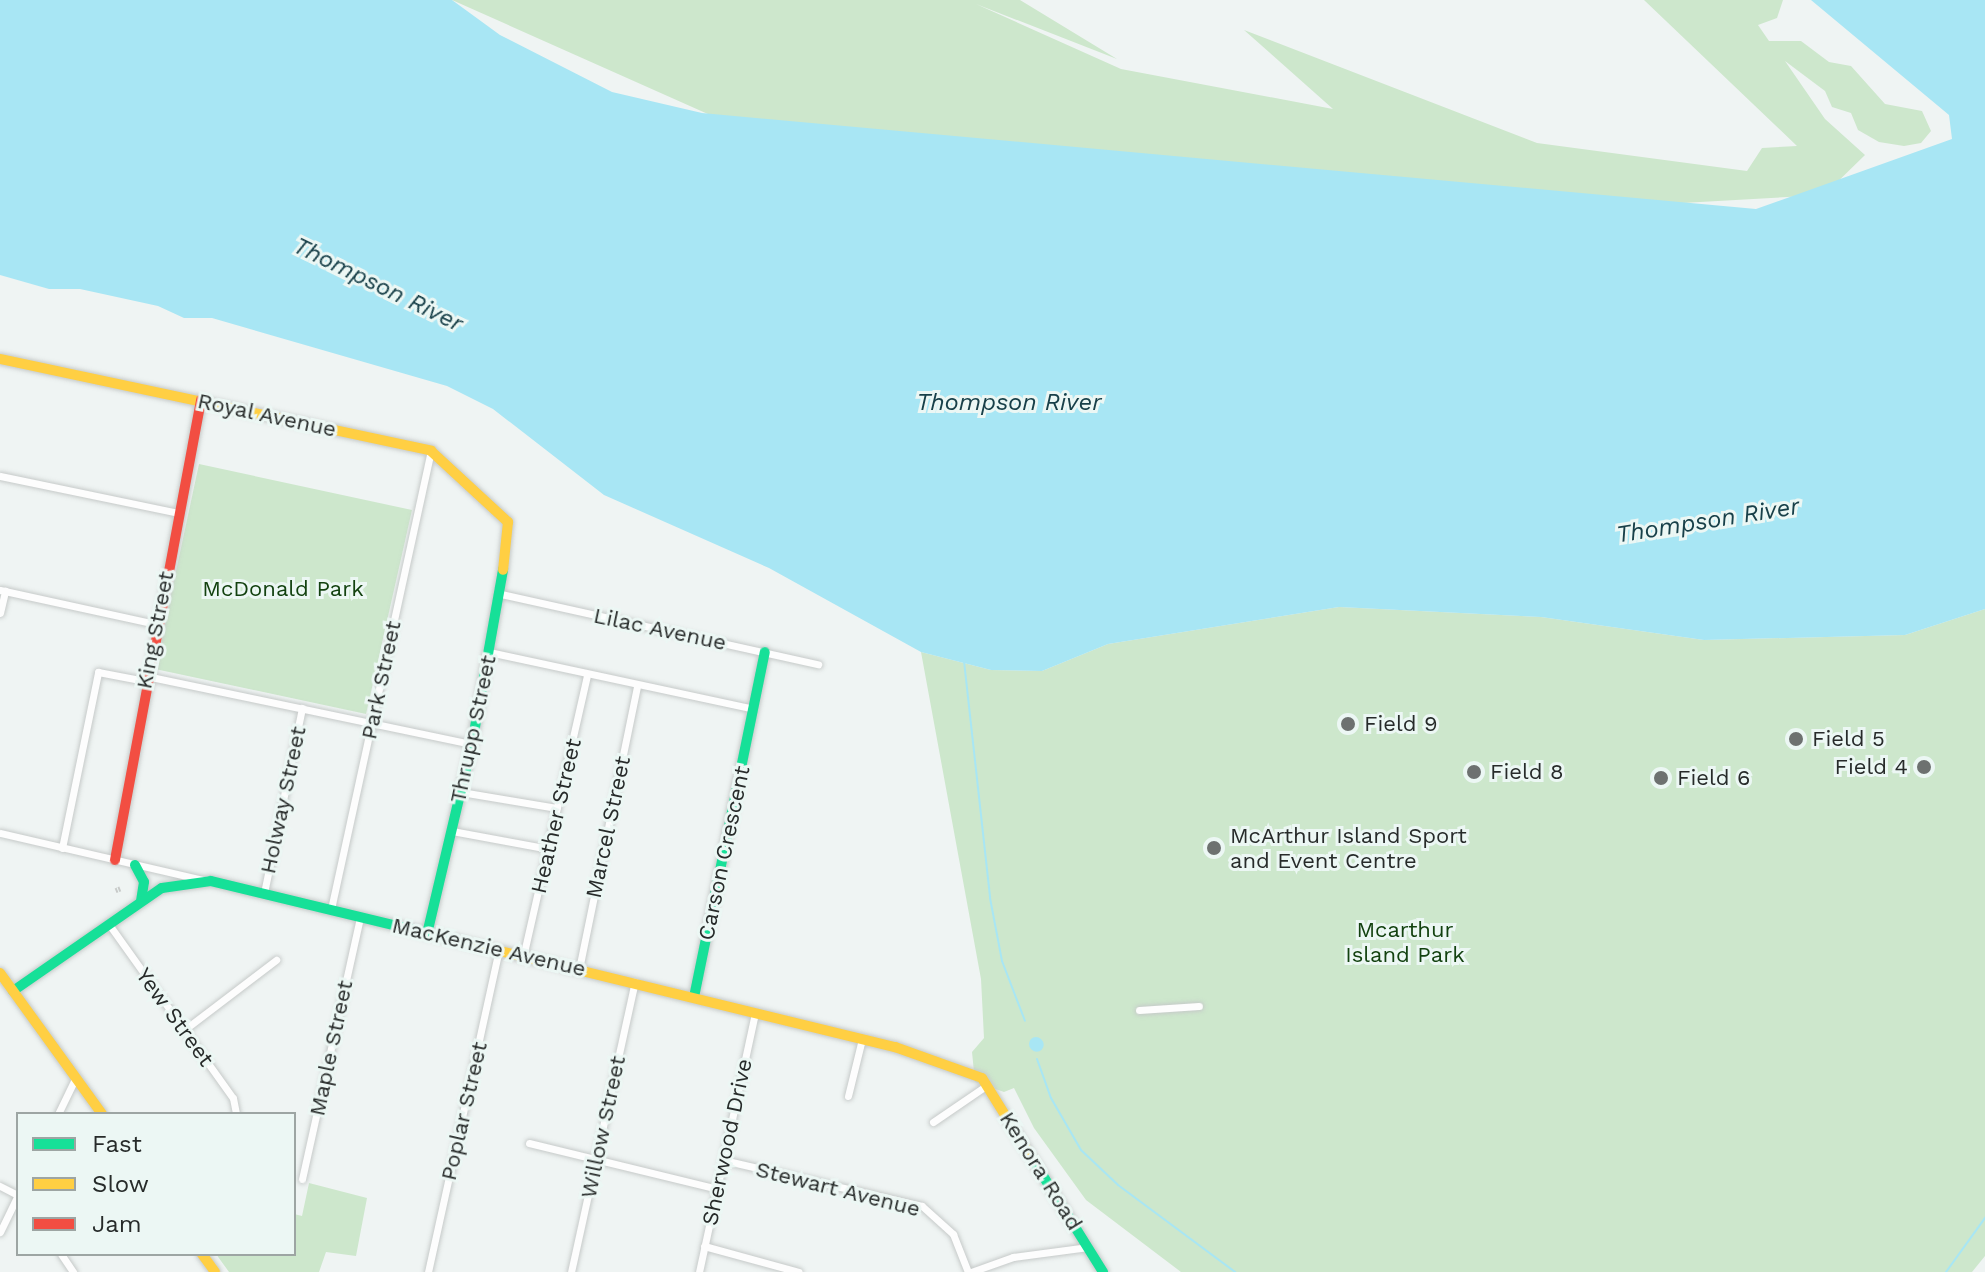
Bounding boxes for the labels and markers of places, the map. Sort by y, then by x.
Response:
place label: Field 9 [1364,711,1438,737]
marker: Field 9 [1339,715,1357,733]
place label: Field 5 [1812,726,1885,752]
marker: Field 5 [1787,730,1805,748]
place label: Field 4 [1835,754,1908,780]
marker: Field 4 [1915,758,1933,776]
place label: Field 8 [1490,759,1564,785]
marker: Field 8 [1465,763,1483,781]
place label: Field 6 [1677,765,1750,791]
marker: Field 6 [1652,769,1670,787]
place label: McArthur Island Sport and Event Centre [1230,822,1467,874]
marker: McArthur Island Sport and Event Centre [1205,839,1223,857]

